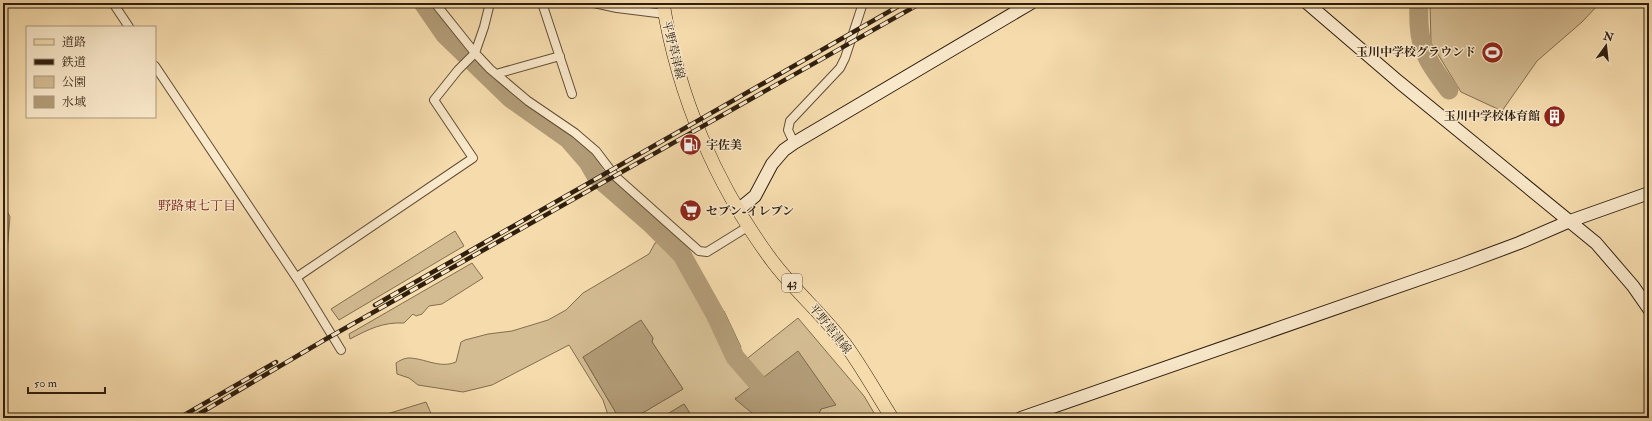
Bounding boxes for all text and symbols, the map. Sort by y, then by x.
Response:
street label: 平野草津線 [658,19,688,81]
legend [26,26,156,118]
north arrow [1586,26,1626,66]
text: N [1601,29,1616,45]
text: 道路 [62,35,86,50]
sports icon: 玉川中学校グラウンド [1479,39,1505,65]
place label: 玉川中学校グラウンド [1356,45,1476,60]
text: 鉄道 [61,55,86,70]
text: 公園 [62,75,86,90]
text: 水域 [62,95,86,110]
building icon: 玉川中学校体育館 [1542,103,1568,129]
place label: 玉川中学校体育館 [1444,109,1540,124]
fuel station icon: 宇佐美 [678,132,704,158]
place label: 宇佐美 [706,138,742,153]
district label: 野路東七丁目 [158,198,236,214]
supermarket icon: セブン-イレブン [677,198,703,224]
place label: セブン-イレブン [706,204,794,219]
road number: 43 [782,274,802,292]
street label: 平野草津線 [805,301,855,357]
scale bar [28,369,105,395]
text: 50 m [34,376,58,391]

